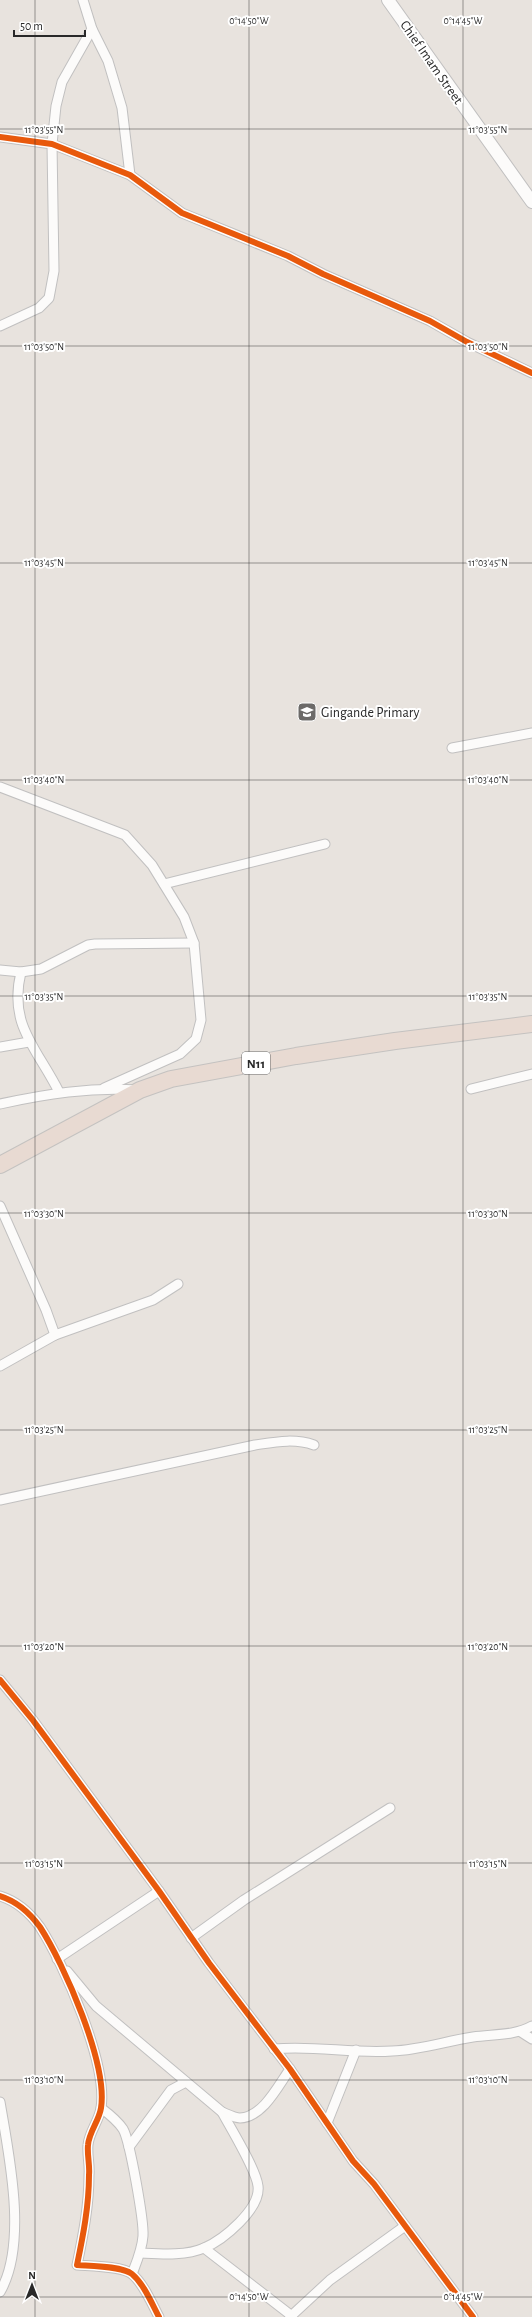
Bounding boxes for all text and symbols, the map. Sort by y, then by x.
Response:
scale bar [14,12,85,38]
text: 0°14'50"W [229,16,269,26]
text: 0°14'45"W [444,16,483,26]
street label: Chief Imam Street [397,18,465,107]
text: 50 m [20,20,43,32]
text: 11°03'55"N [25,125,63,135]
text: 11°03'55"N [469,125,507,135]
text: 11°03'50"N [24,342,64,352]
text: 11°03'50"N [468,342,508,352]
text: 11°03'45"N [24,558,64,568]
text: 11°03'45"N [468,558,508,568]
school or university icon: Gingande Primary [296,701,318,723]
place label: Gingande Primary [321,706,419,720]
text: 11°03'40"N [24,775,64,785]
text: 11°03'40"N [468,775,508,785]
text: 11°03'35"N [25,992,63,1002]
text: 11°03'35"N [469,992,507,1002]
road number: N11 [242,1052,270,1074]
text: 11°03'30"N [24,1209,64,1219]
text: 11°03'30"N [468,1209,508,1219]
text: 11°03'25"N [24,1425,64,1435]
text: 11°03'25"N [468,1425,508,1435]
text: 11°03'20"N [24,1642,64,1652]
text: 11°03'20"N [468,1642,508,1652]
text: 11°03'15"N [25,1859,63,1869]
text: 11°03'15"N [469,1859,507,1869]
text: 11°03'10"N [24,2075,64,2085]
text: 11°03'10"N [468,2075,508,2085]
north arrow [12,2265,52,2305]
text: N [28,2270,36,2281]
text: 0°14'50"W [229,2292,269,2302]
text: 0°14'45"W [444,2292,483,2302]

